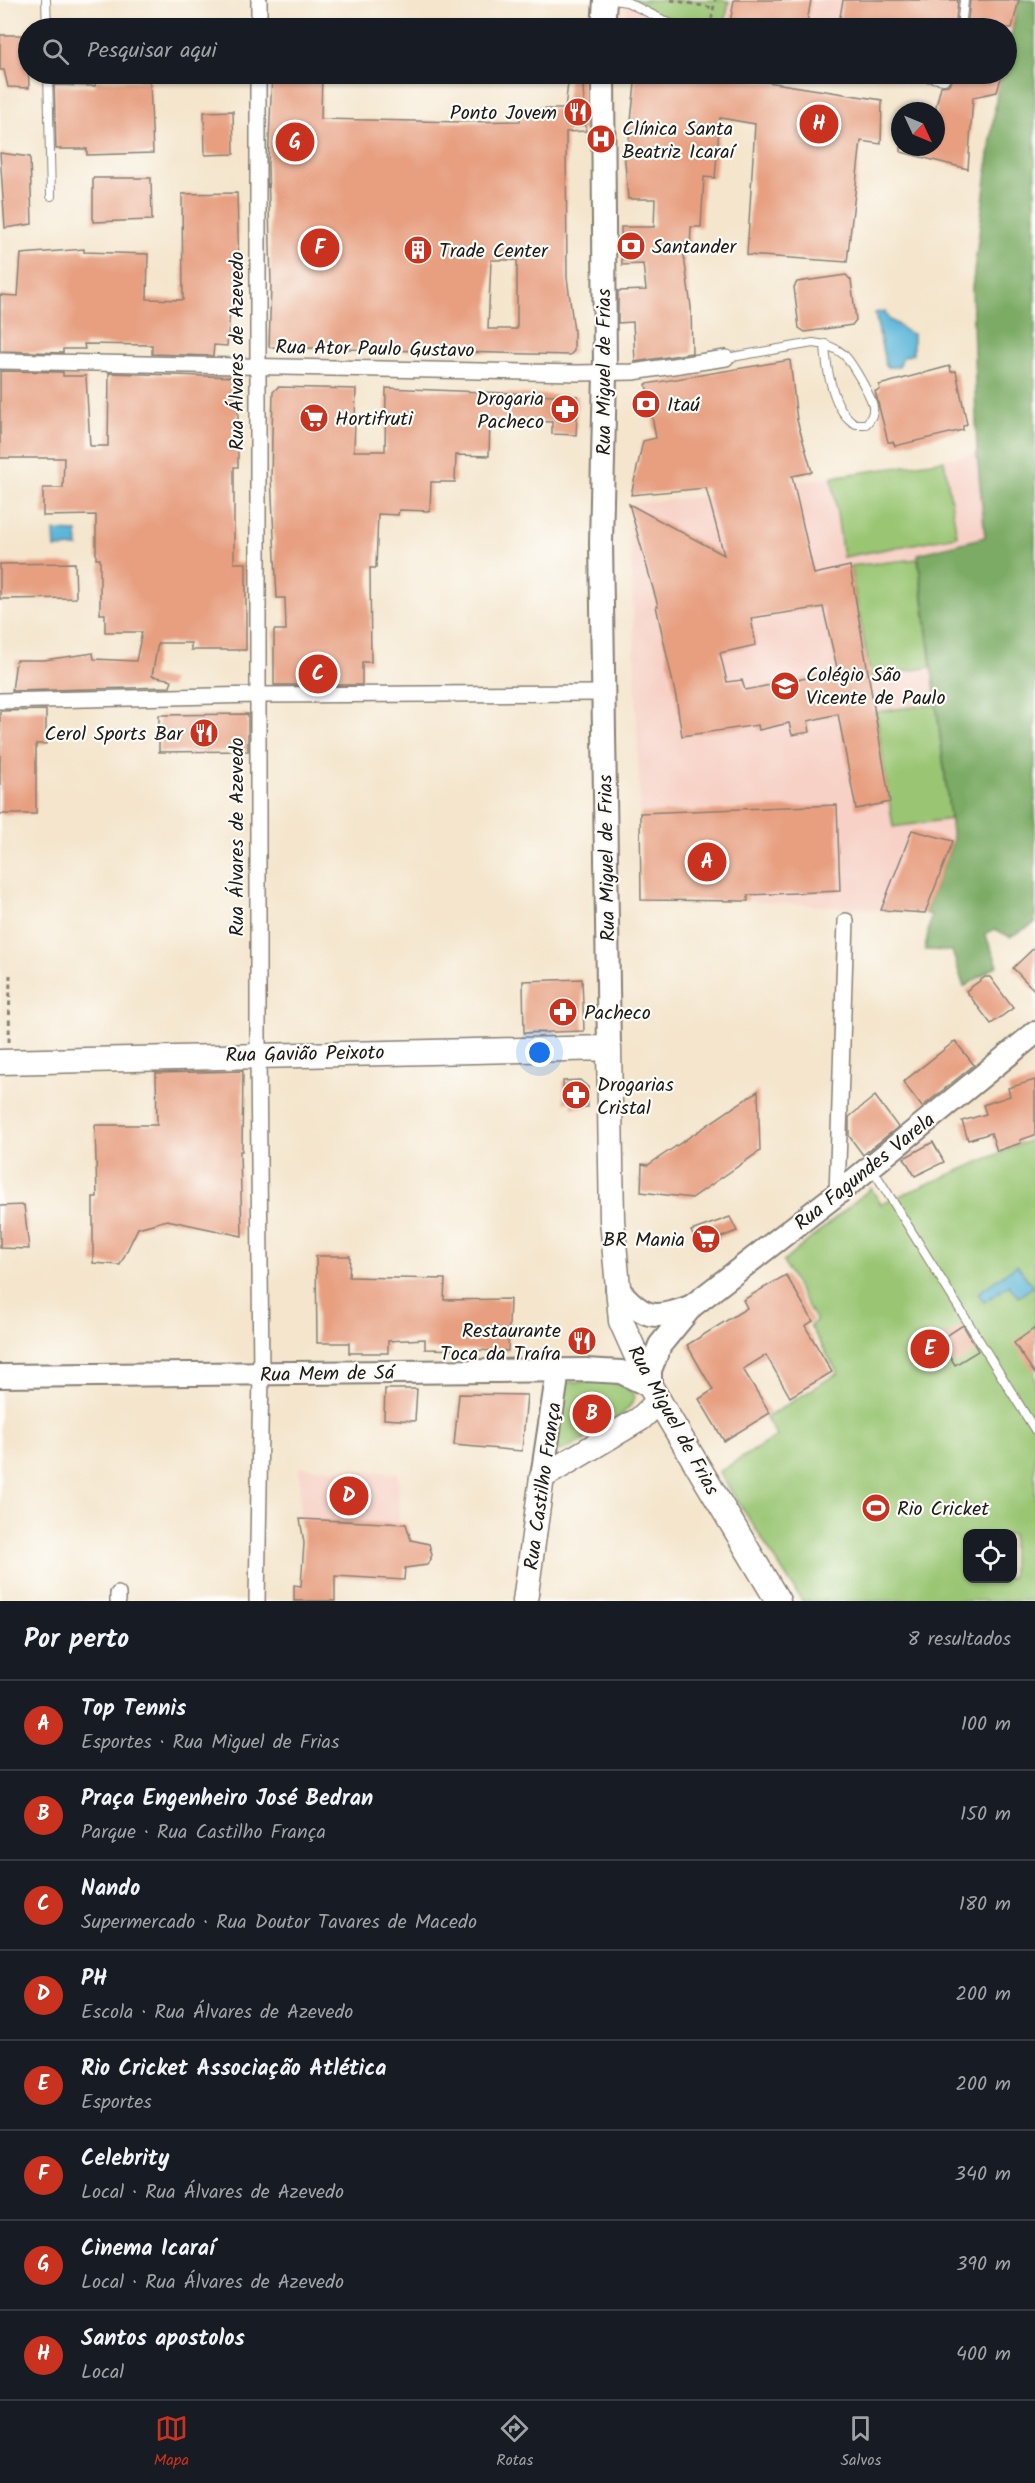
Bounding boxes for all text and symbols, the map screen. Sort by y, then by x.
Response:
search box [18,18,1017,84]
text: Pesquisar aqui [87,34,217,69]
icon: search [39,35,72,68]
restaurant icon: Ponto Jovem [562,96,594,128]
place label: Ponto Jovem [450,98,557,130]
pin: H [800,102,838,146]
north arrow [891,102,945,156]
place label: Clínica Santa Beatriz Icaraí [622,114,738,169]
pin: G [276,120,314,164]
hospital icon: Clínica Santa Beatriz Icaraí [585,123,617,155]
pin: F [300,226,340,270]
bank icon: Santander [615,230,647,262]
place label: Santander [652,232,737,264]
building icon: Trade Center [402,234,434,266]
place label: Trade Center [439,236,549,268]
street label: Rua Álvares de Azevedo [222,251,254,451]
street label: Rua Miguel de Frias [589,288,621,456]
street label: Rua Ator Paulo Gustavo [275,332,475,368]
place label: Drogaria Pacheco [476,384,544,439]
bank icon: Itaú [630,388,662,420]
place label: Itaú [667,390,700,422]
pharmacy icon: Drogaria Pacheco [549,393,581,425]
supermarket icon: Hortifruti [298,402,330,434]
place label: Hortifruti [335,404,414,436]
pin: C [298,652,338,696]
place label: Colégio São Vicente de Paulo [806,660,946,715]
school or university icon: Colégio São Vicente de Paulo [769,670,801,702]
restaurant icon: Cerol Sports Bar [188,717,220,749]
place label: Cerol Sports Bar [45,719,184,751]
street label: Rua Álvares de Azevedo [222,737,254,937]
street label: Rua Miguel de Frias [591,774,625,942]
pin: A [688,840,726,884]
pharmacy icon: Pacheco [547,996,579,1028]
place label: Pacheco [584,998,651,1030]
street label: Rua Gavião Peixoto [225,1038,385,1072]
your location [525,1038,554,1067]
place label: Drogarias Cristal [597,1070,674,1125]
pharmacy icon: Drogarias Cristal [560,1079,592,1111]
street label: Rua Fagundes Varela [788,1105,943,1240]
supermarket icon: BR Mania [690,1223,722,1255]
place label: BR Mania [603,1225,685,1257]
place label: Restaurante Toca da Traíra [440,1316,561,1371]
restaurant icon: Restaurante Toca da Traíra [566,1325,598,1357]
pin: E [910,1326,950,1372]
street label: Rua Miguel de Frias [618,1340,727,1502]
street label: Rua Mem de Sá [260,1358,396,1392]
pin: B [572,1392,612,1436]
street label: Rua Castilho França [516,1400,572,1572]
pin: D [330,1474,368,1518]
sports icon: Rio Cricket [860,1492,892,1524]
place label: Rio Cricket [897,1494,989,1526]
map controls [963,1529,1017,1583]
button: locate [963,1529,1017,1583]
text: Por perto [24,1619,129,1661]
text: 8 resultados [908,1624,1011,1656]
text: Top Tennis [81,1692,186,1727]
text: A [37,1709,50,1741]
text: 100 m [961,1709,1011,1741]
text: Esportes · Rua Miguel de Frias [81,1727,340,1759]
text: Praça Engenheiro José Bedran [81,1782,373,1817]
text: B [37,1799,50,1831]
text: 150 m [960,1799,1011,1831]
text: Parque · Rua Castilho França [81,1817,326,1849]
text: Nando [81,1872,140,1907]
text: C [37,1889,50,1921]
text: 180 m [959,1889,1011,1921]
text: Supermercado · Rua Doutor Tavares de Macedo [81,1907,477,1939]
text: PH [81,1962,107,1997]
text: D [37,1979,50,2011]
text: 200 m [955,1979,1011,2011]
text: Escola · Rua Álvares de Azevedo [81,1997,353,2029]
text: Rio Cricket Associação Atlética [81,2052,387,2087]
text: E [38,2069,49,2101]
text: 200 m [955,2069,1011,2101]
text: Esportes [81,2087,152,2119]
text: Celebrity [81,2142,169,2177]
text: F [38,2159,49,2191]
text: 340 m [955,2159,1011,2191]
text: Local · Rua Álvares de Azevedo [81,2177,344,2209]
text: Cinema Icaraí [81,2232,215,2267]
text: G [38,2249,49,2281]
text: 390 m [956,2249,1011,2281]
text: Local · Rua Álvares de Azevedo [81,2267,344,2299]
text: Santos apostolos [81,2322,245,2357]
text: H [37,2339,50,2371]
text: 400 m [956,2339,1011,2371]
text: Local [81,2357,124,2389]
tab: Mapa [154,2412,189,2473]
tab: Rotas [496,2412,533,2473]
tab: Salvos [841,2412,881,2473]

